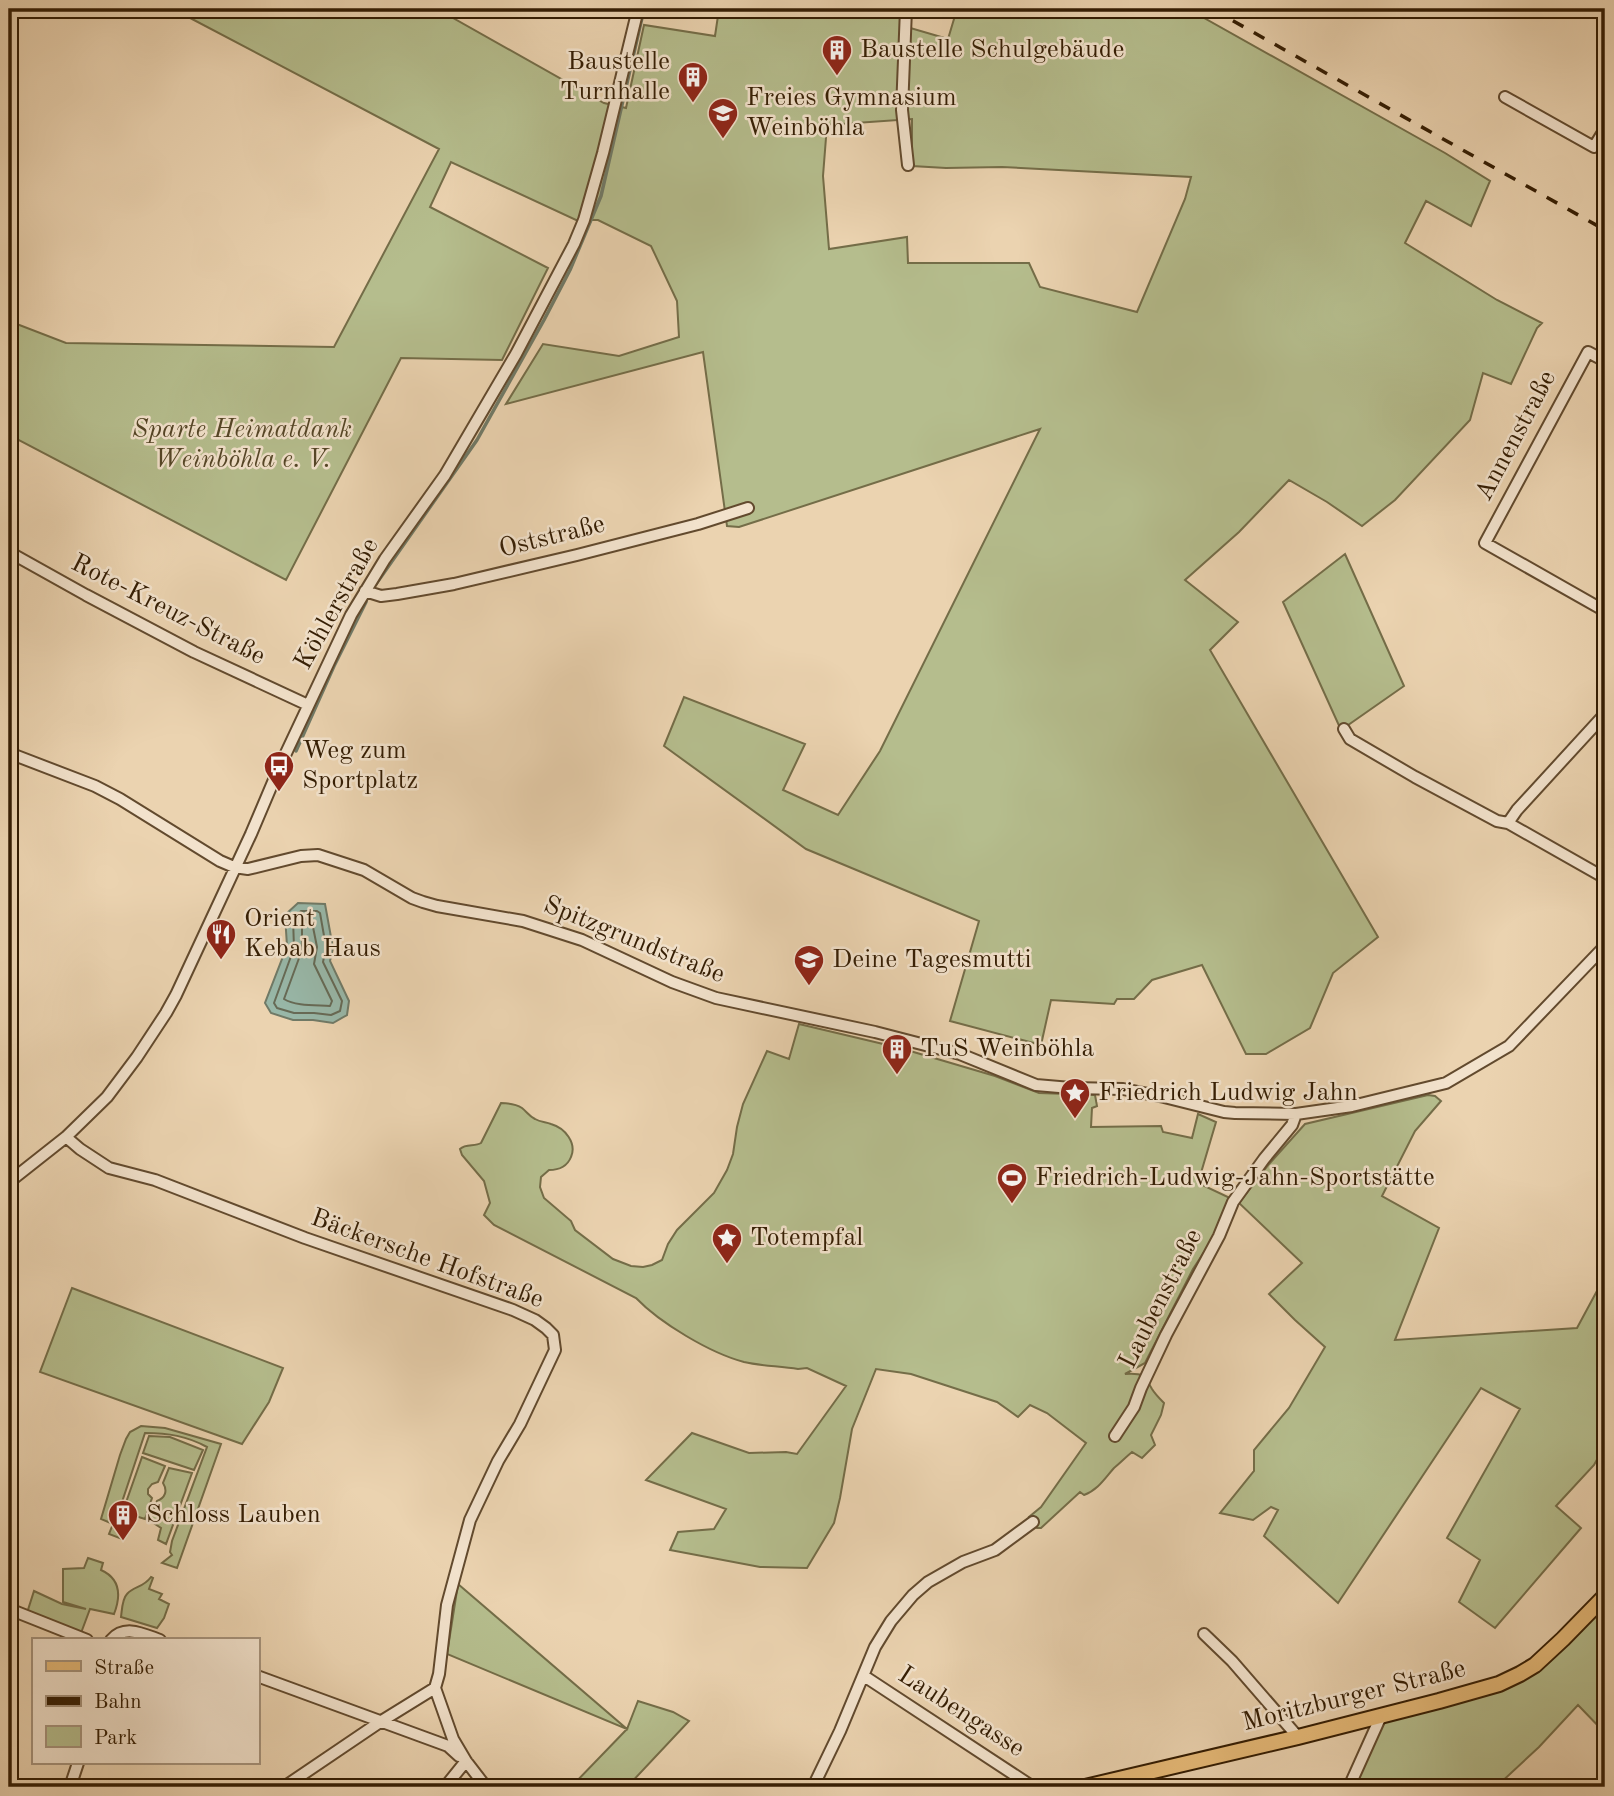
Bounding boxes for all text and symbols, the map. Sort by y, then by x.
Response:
building icon: Baustelle Schulgebäude [820,33,854,77]
place label: Baustelle Schulgebäude [860,37,1124,63]
place label: Baustelle Turnhalle [560,49,670,105]
building icon: Baustelle Turnhalle [676,60,710,104]
place label: Freies Gymnasium Weinböhla [746,85,957,141]
school or university icon: Freies Gymnasium Weinböhla [706,96,740,140]
street label: Annenstraße [1471,367,1561,505]
park label: Sparte Heimatdank Weinböhla e. V. [132,417,352,473]
street label: Oststraße [496,511,608,563]
street label: Köhlerstraße [290,534,384,674]
street label: Rote-Kreuz-Straße [67,550,269,670]
place label: Weg zum Sportplatz [302,738,418,794]
bus stop icon: Weg zum Sportplatz [262,749,296,793]
street label: Spitzgrundstraße [540,892,728,988]
place label: Orient Kebab Haus [244,906,381,962]
restaurant icon: Orient Kebab Haus [204,917,238,961]
school or university icon: Deine Tagesmutti [792,943,826,987]
place label: Deine Tagesmutti [832,947,1032,973]
building icon: TuS Weinböhla [880,1032,914,1076]
place label: TuS Weinböhla [920,1036,1095,1062]
place icon: Friedrich Ludwig Jahn [1058,1076,1092,1120]
place label: Friedrich Ludwig Jahn [1098,1080,1358,1106]
sports icon: Friedrich-Ludwig-Jahn-Sportstätte [995,1161,1029,1205]
place label: Friedrich-Ludwig-Jahn-Sportstätte [1035,1165,1435,1191]
street label: Bäckersche Hofstraße [307,1205,547,1313]
place icon: Totempfal [710,1221,744,1265]
place label: Totempfal [750,1225,863,1251]
street label: Laubenstraße [1115,1225,1207,1373]
building icon: Schloss Lauben [106,1498,140,1542]
place label: Schloss Lauben [146,1502,321,1528]
legend [32,1638,259,1764]
street label: Moritzburger Straße [1240,1656,1468,1736]
text: Straße [94,1658,154,1679]
street label: Laubengasse [893,1662,1029,1762]
text: Bahn [94,1692,142,1713]
text: Park [94,1728,137,1749]

